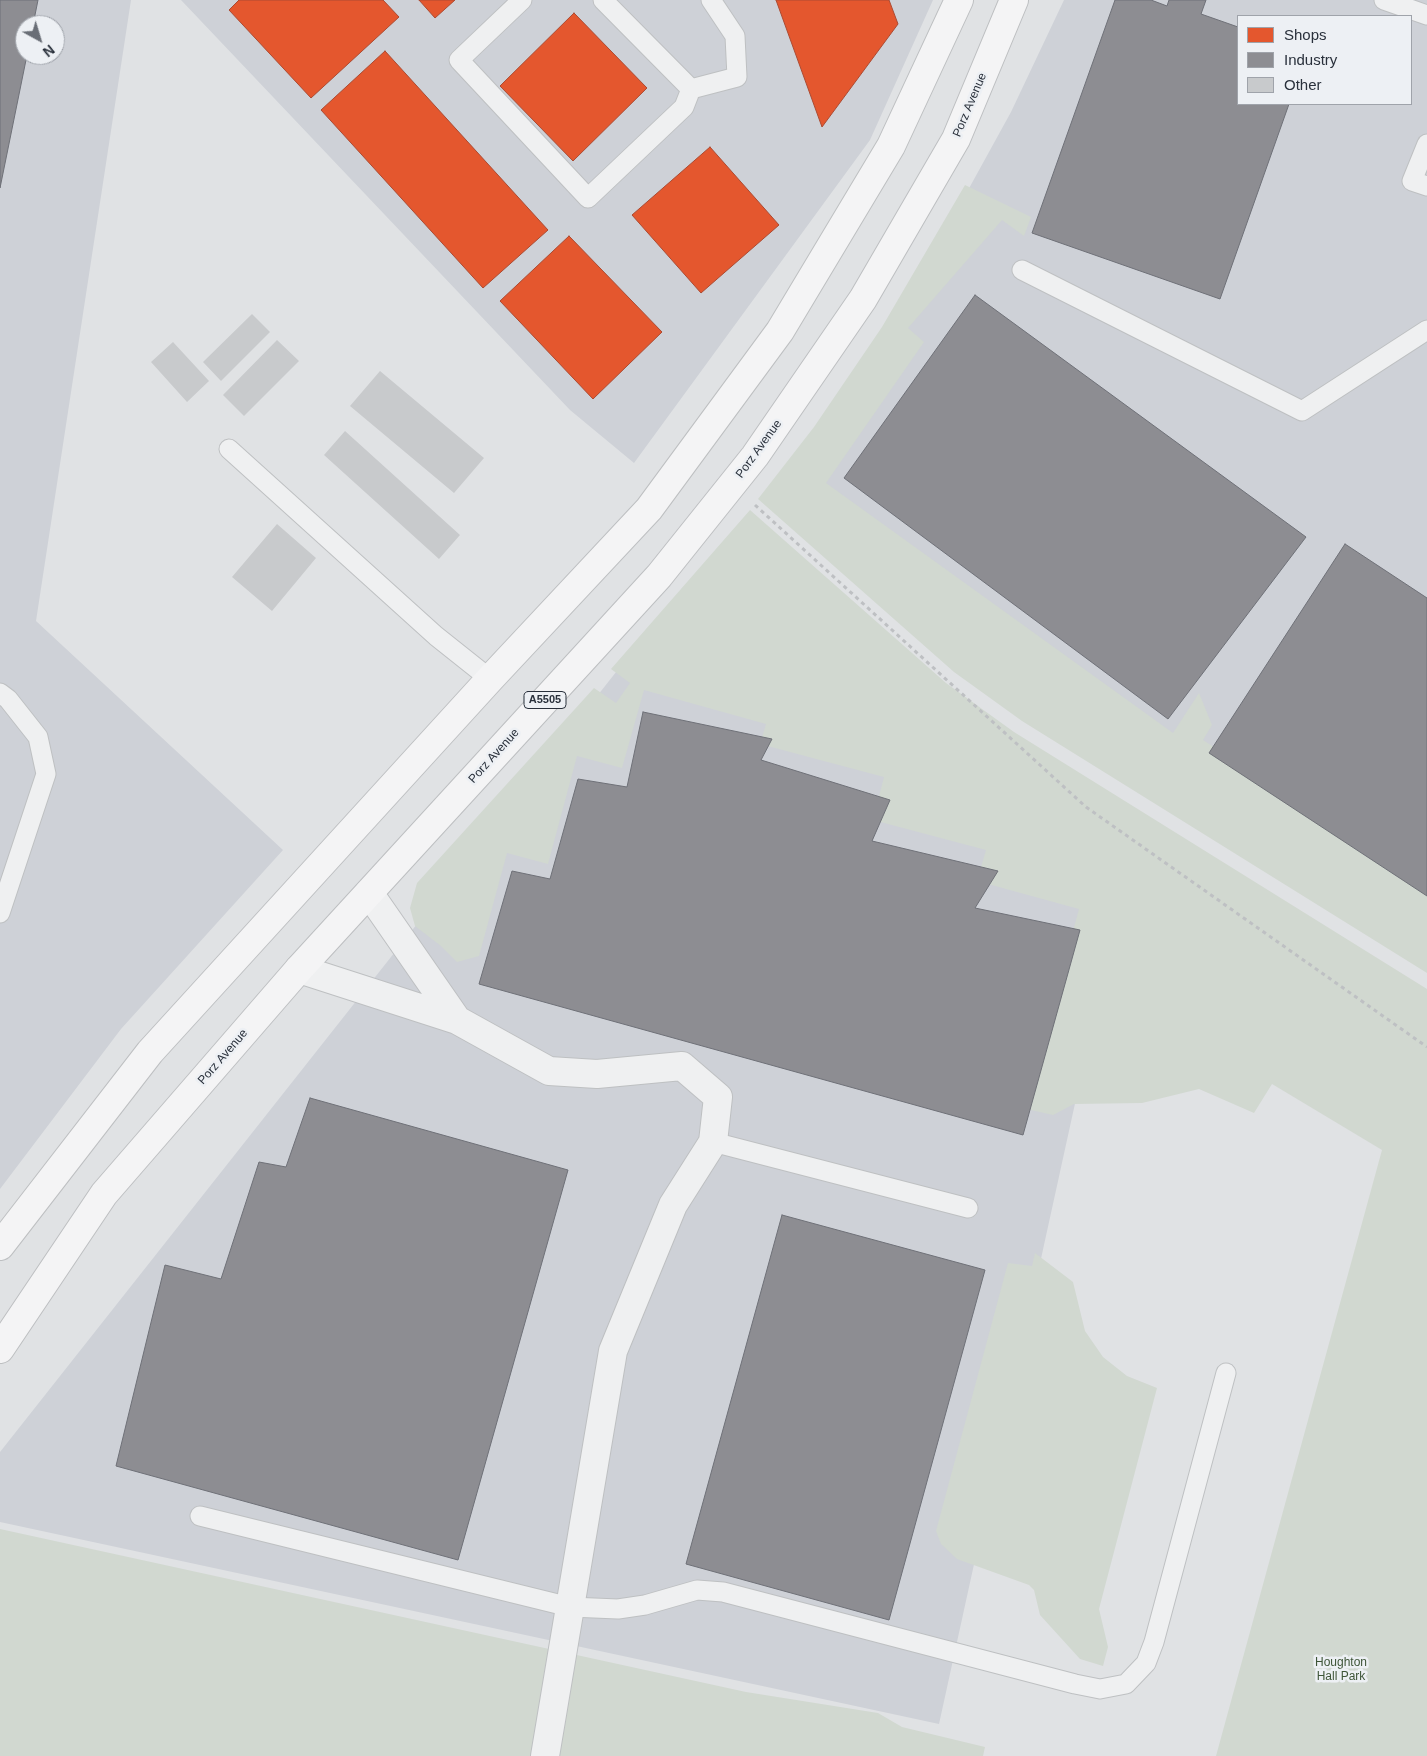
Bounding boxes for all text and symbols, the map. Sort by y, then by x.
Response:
north arrow [15,15,65,65]
legend [1237,15,1412,105]
text: Shops [1284,26,1327,43]
text: N [40,41,58,60]
text: Industry [1284,51,1337,68]
street label: Porz Avenue [950,71,990,139]
text: Other [1284,76,1322,93]
street label: Porz Avenue [733,417,785,481]
road number: A5505 [524,692,566,708]
street label: Porz Avenue [466,726,522,786]
street label: Porz Avenue [195,1026,251,1088]
park label: Houghton Hall Park [1315,1656,1367,1684]

